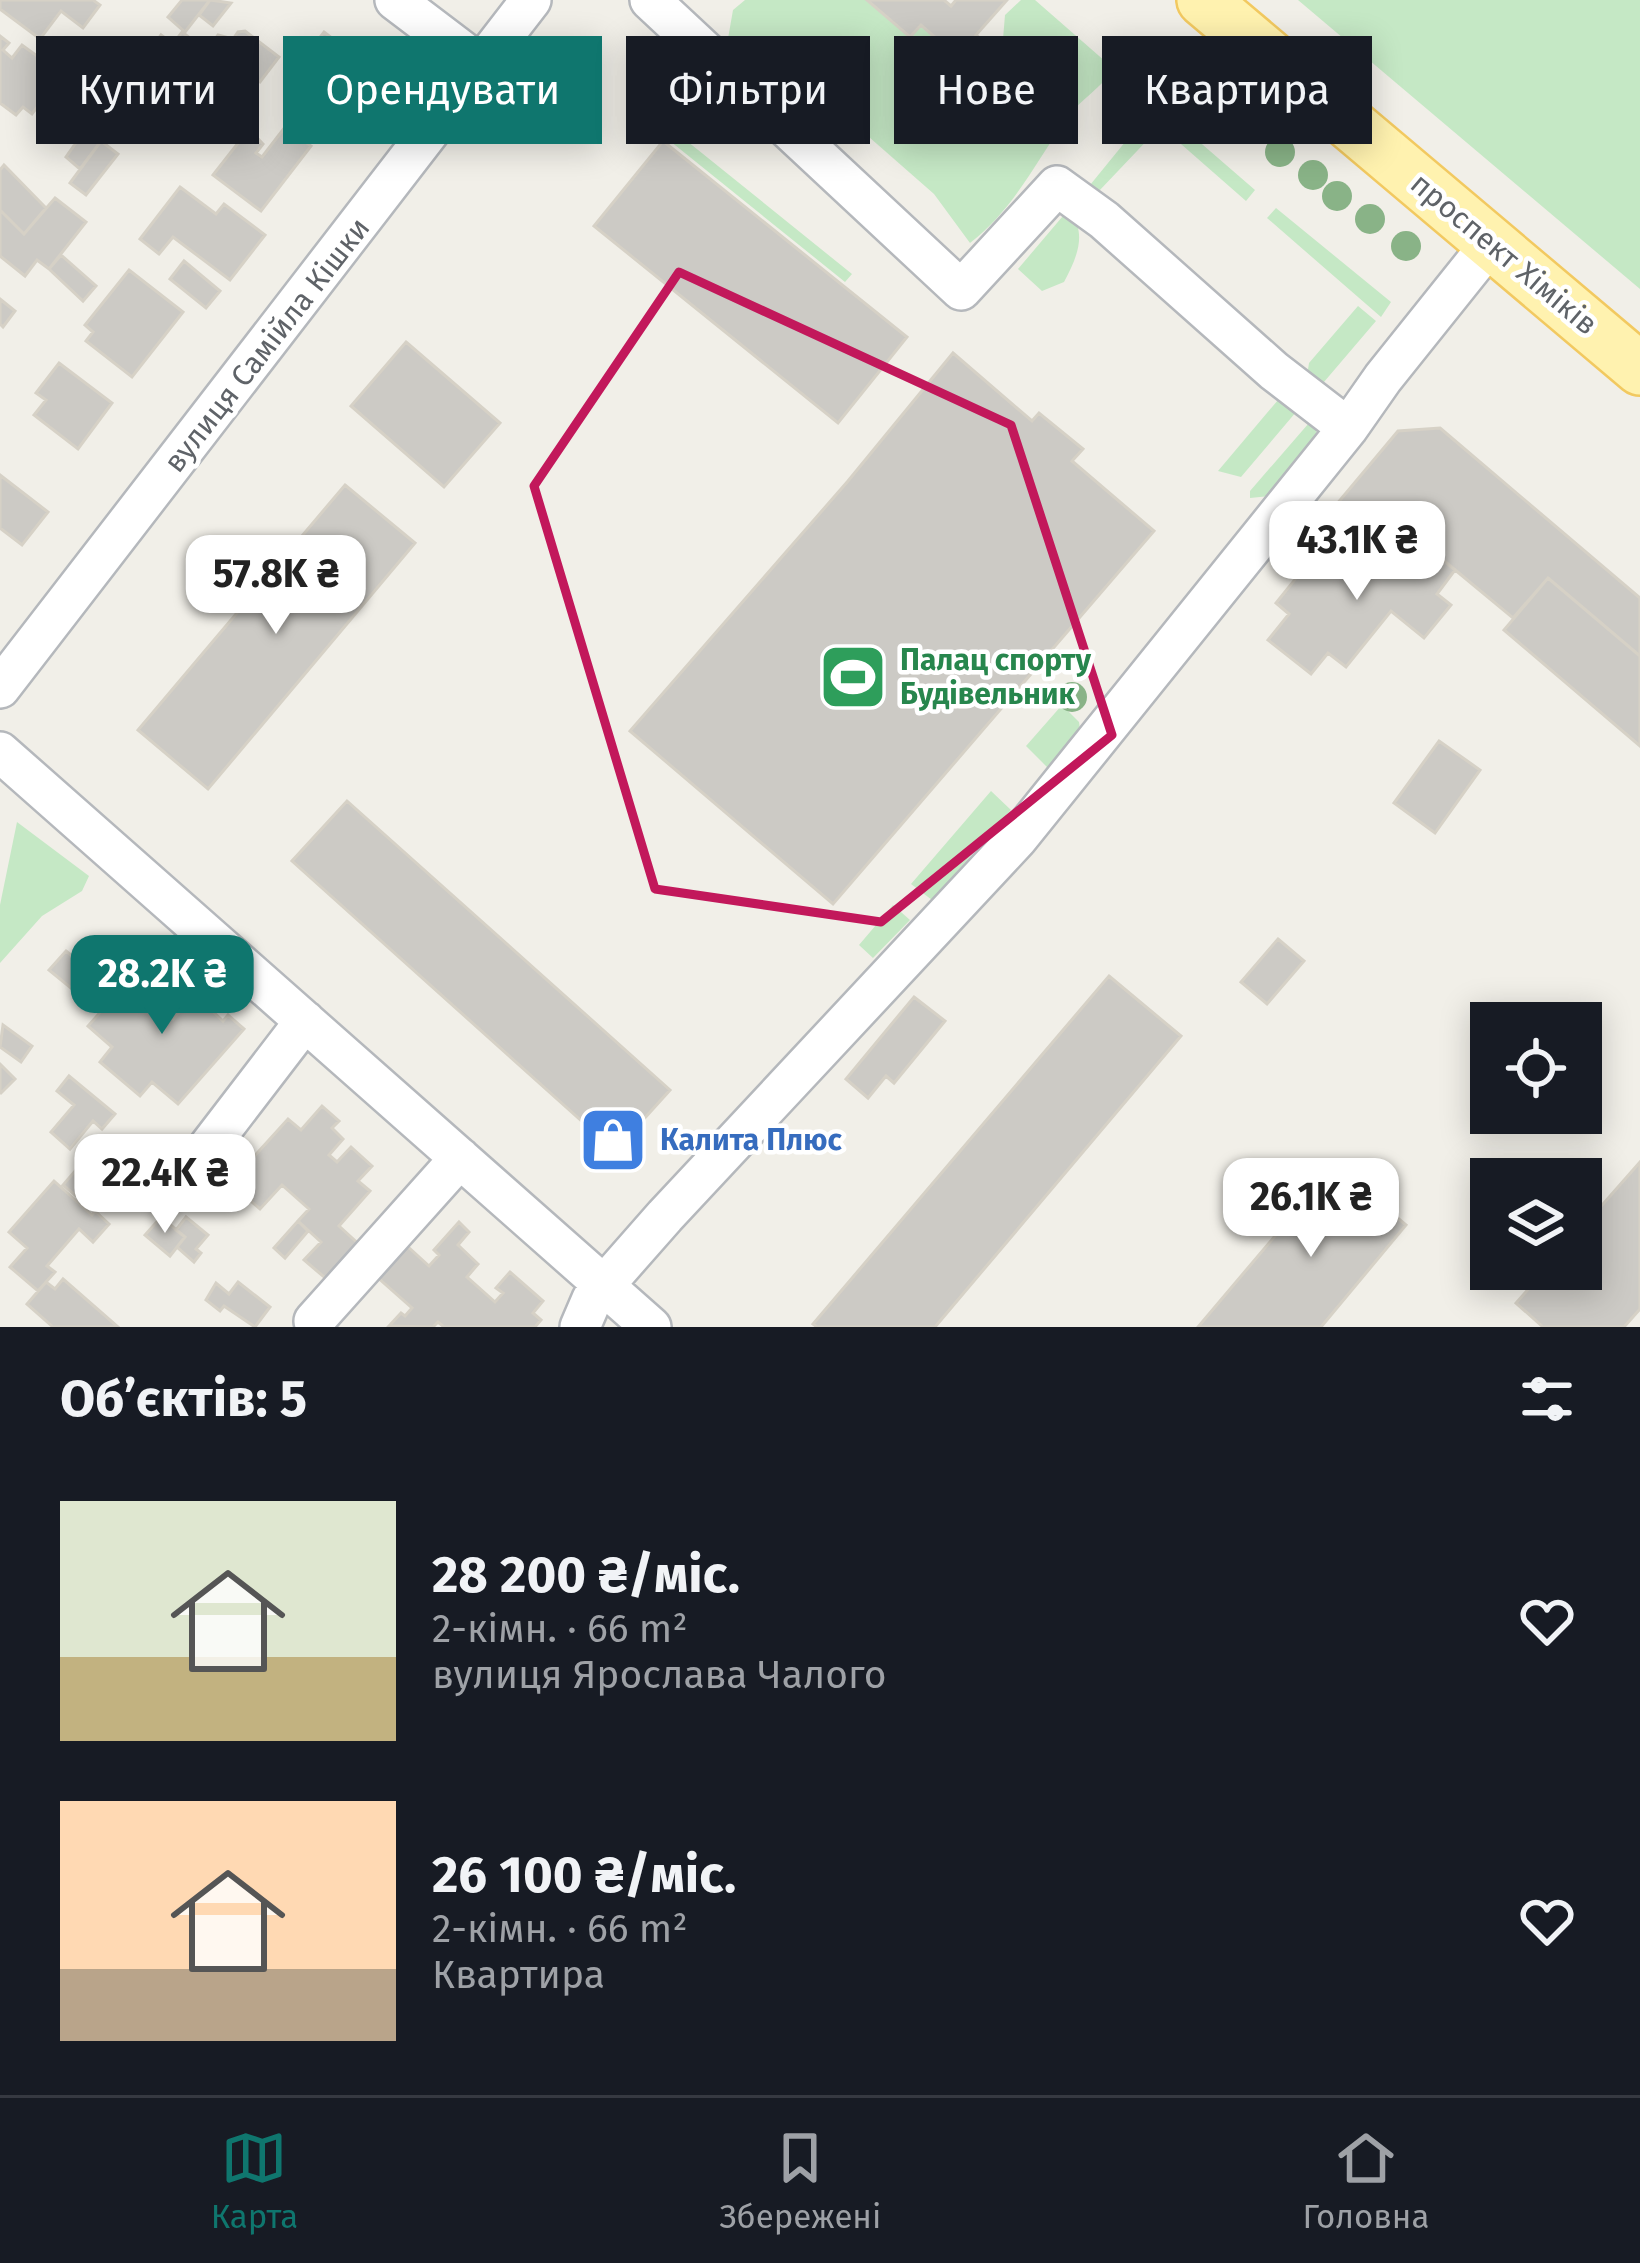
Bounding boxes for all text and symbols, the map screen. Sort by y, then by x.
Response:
chip: Купити [36,36,259,144]
chip: Орендувати [283,36,602,144]
chip: Фільтри [626,36,870,144]
chip: Нове [894,36,1078,144]
chip: Квартира [1102,36,1372,144]
street label: проспект Хіміків [1403,165,1605,343]
street label: вулиця Самійла Кішки [157,211,377,479]
pin: 43.1K ₴ [1246,501,1468,603]
text: 43.1K ₴ [1296,517,1418,563]
pin: 57.8K ₴ [165,535,387,637]
text: 57.8K ₴ [213,551,339,597]
sports icon: Палац спорту Будівельник [818,642,888,712]
place label: Палац спорту Будівельник [900,642,1092,712]
pin: 28.2K ₴ [51,935,273,1037]
text: 28.2K ₴ [98,951,226,997]
map controls [1470,1002,1602,1290]
button: locate [1470,1002,1602,1134]
shop icon: Калита Плюс [578,1105,648,1175]
place label: Калита Плюс [660,1122,842,1158]
pin: 22.4K ₴ [54,1134,276,1236]
text: 22.4K ₴ [101,1150,229,1196]
pin: 26.1K ₴ [1200,1158,1422,1260]
button: layers [1470,1158,1602,1290]
text: 26.1K ₴ [1250,1174,1372,1220]
icon: filters [1514,1366,1580,1432]
text: Об’єктів: 5 [60,1368,307,1430]
text: 28 200 ₴/міс. [432,1544,740,1606]
icon: home [156,1549,300,1693]
icon: heart [1514,1588,1580,1654]
text: 2-кімн. · 66 m² [432,1606,688,1652]
text: вулиця Ярослава Чалого [432,1652,887,1698]
text: 26 100 ₴/міс. [432,1844,736,1906]
icon: home [156,1849,300,1993]
icon: heart [1514,1888,1580,1954]
text: 2-кімн. · 66 m² [432,1906,688,1952]
text: Квартира [432,1952,605,1998]
tab: Карта [211,2125,298,2237]
tab: Збережені [719,2125,881,2237]
tab: Головна [1303,2125,1429,2237]

